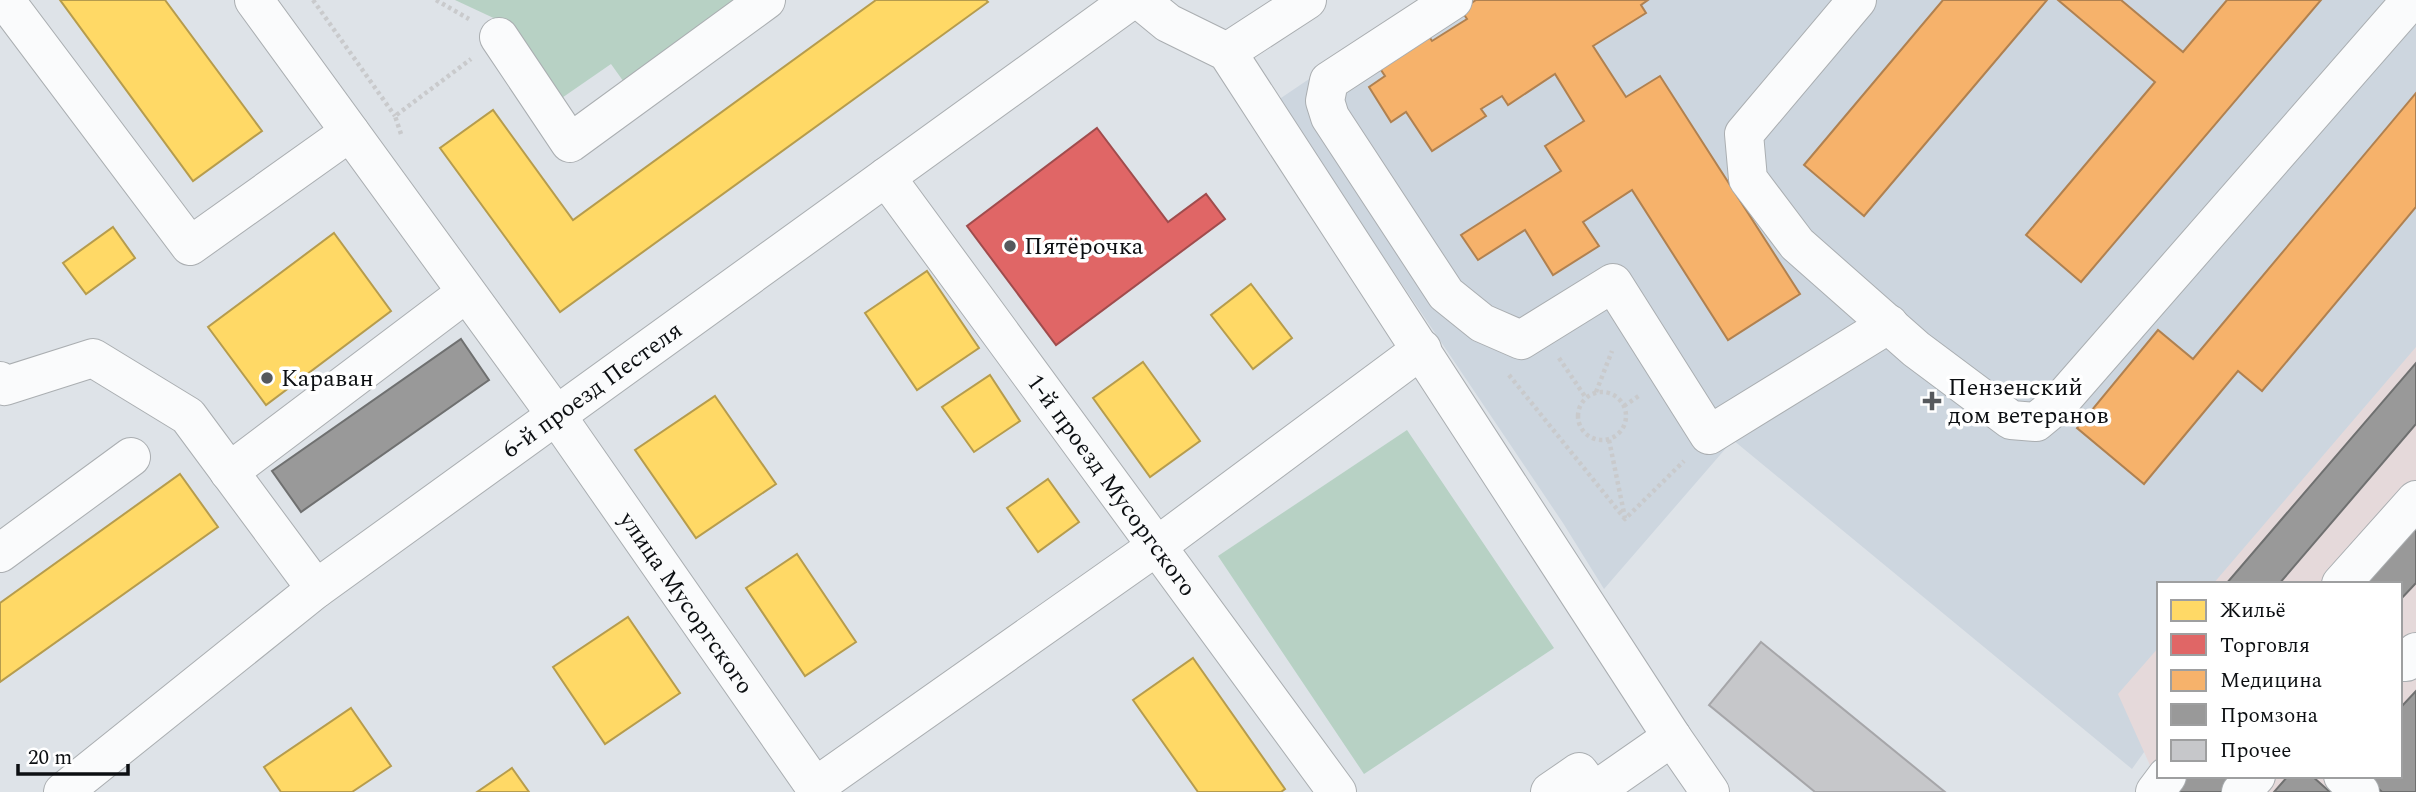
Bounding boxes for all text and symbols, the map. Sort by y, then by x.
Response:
place label: Пятёрочка [1024,229,1144,265]
marker: Пятёрочка [1002,238,1018,254]
street label: 6-й проезд Пестеля [495,313,690,468]
place label: Караван [281,361,374,397]
street label: 1-й проезд Мусоргского [1017,367,1205,604]
marker: Караван [259,370,275,386]
place label: Пензенский дом ветеранов [1948,370,2109,434]
marker: Пензенский дом ветеранов [1922,391,1942,411]
street label: улица Мусоргского [609,504,762,702]
legend [2157,582,2402,778]
text: Жильё [2220,595,2286,627]
text: Торговля [2220,630,2310,662]
text: Медицина [2220,665,2323,697]
text: Промзона [2220,700,2319,732]
scale bar [18,732,128,776]
text: Прочее [2220,735,2291,767]
text: 20 m [28,742,72,774]

